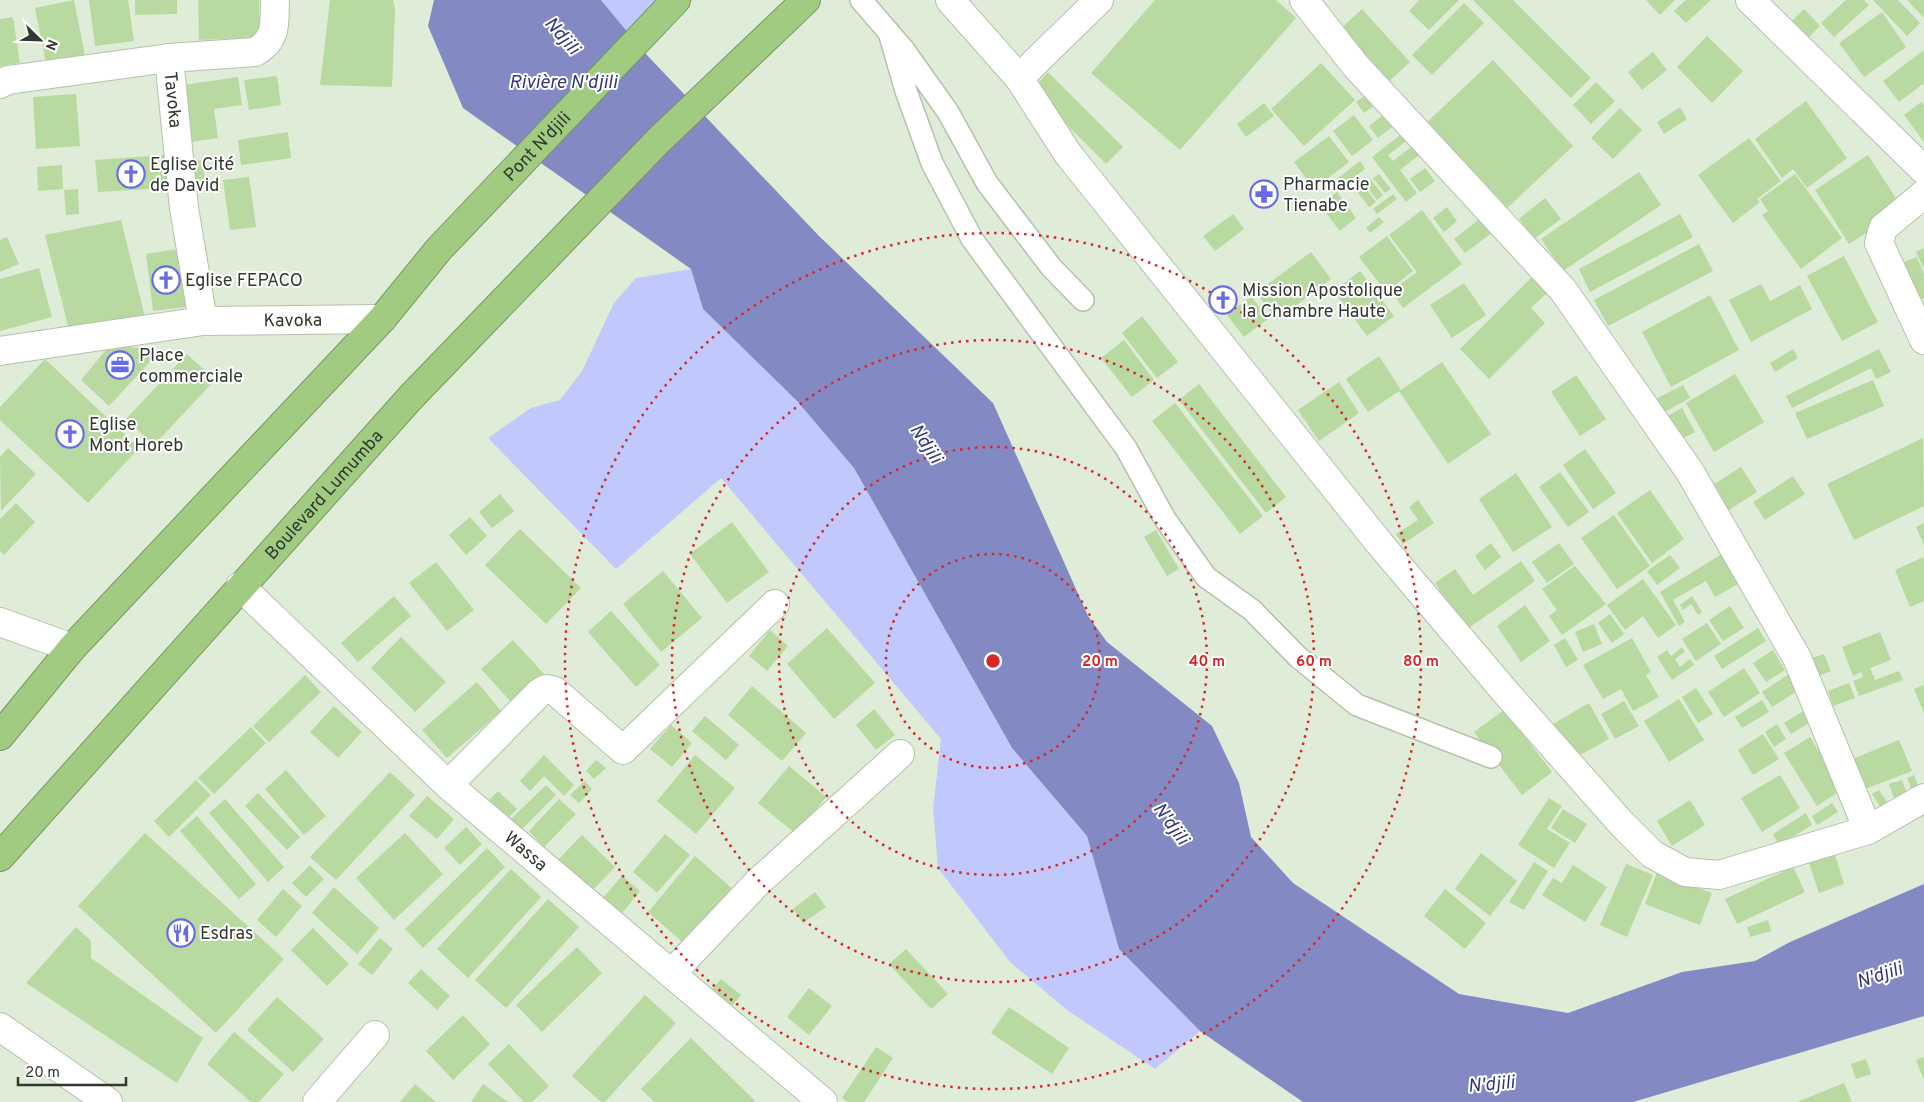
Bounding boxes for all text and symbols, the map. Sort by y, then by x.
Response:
water label: Ndjili [538,12,585,61]
north arrow [15,15,65,65]
text: N [41,37,60,52]
street label: Tavoka [157,71,186,129]
water label: Rivière N'djili [509,71,618,95]
street label: Pont N'djili [499,107,577,187]
place label: Eglise Cité de David [150,154,234,198]
church icon: Eglise Cité de David [116,159,146,189]
place label: Pharmacie Tienabe [1283,174,1370,218]
pharmacy icon: Pharmacie Tienabe [1249,179,1279,209]
church icon: Eglise FEPACO [151,265,181,295]
place label: Eglise FEPACO [185,270,303,293]
place label: Mission Apostolique la Chambre Haute [1242,280,1403,324]
church icon: Mission Apostolique la Chambre Haute [1208,285,1238,315]
street label: Kavoka [263,310,322,333]
place label: Place commerciale [139,345,243,389]
office icon: Place commerciale [105,350,135,380]
place label: Eglise Mont Horeb [89,414,183,458]
church icon: Eglise Mont Horeb [55,419,85,449]
water label: Ndjili [904,420,948,470]
street label: Boulevard Lumumba [261,426,389,565]
centre of rings [984,652,1002,670]
text: 20 m [1082,653,1118,672]
text: 40 m [1189,653,1225,672]
text: 60 m [1296,653,1332,672]
text: 80 m [1403,653,1439,672]
water label: N'djili [1147,798,1195,851]
street label: Wassa [498,827,552,877]
restaurant icon: Esdras [166,918,196,948]
place label: Esdras [200,923,253,946]
water label: N'djili [1854,957,1907,995]
scale bar [18,1054,125,1086]
text: 20 m [25,1064,60,1083]
water label: N'djili [1467,1071,1517,1099]

